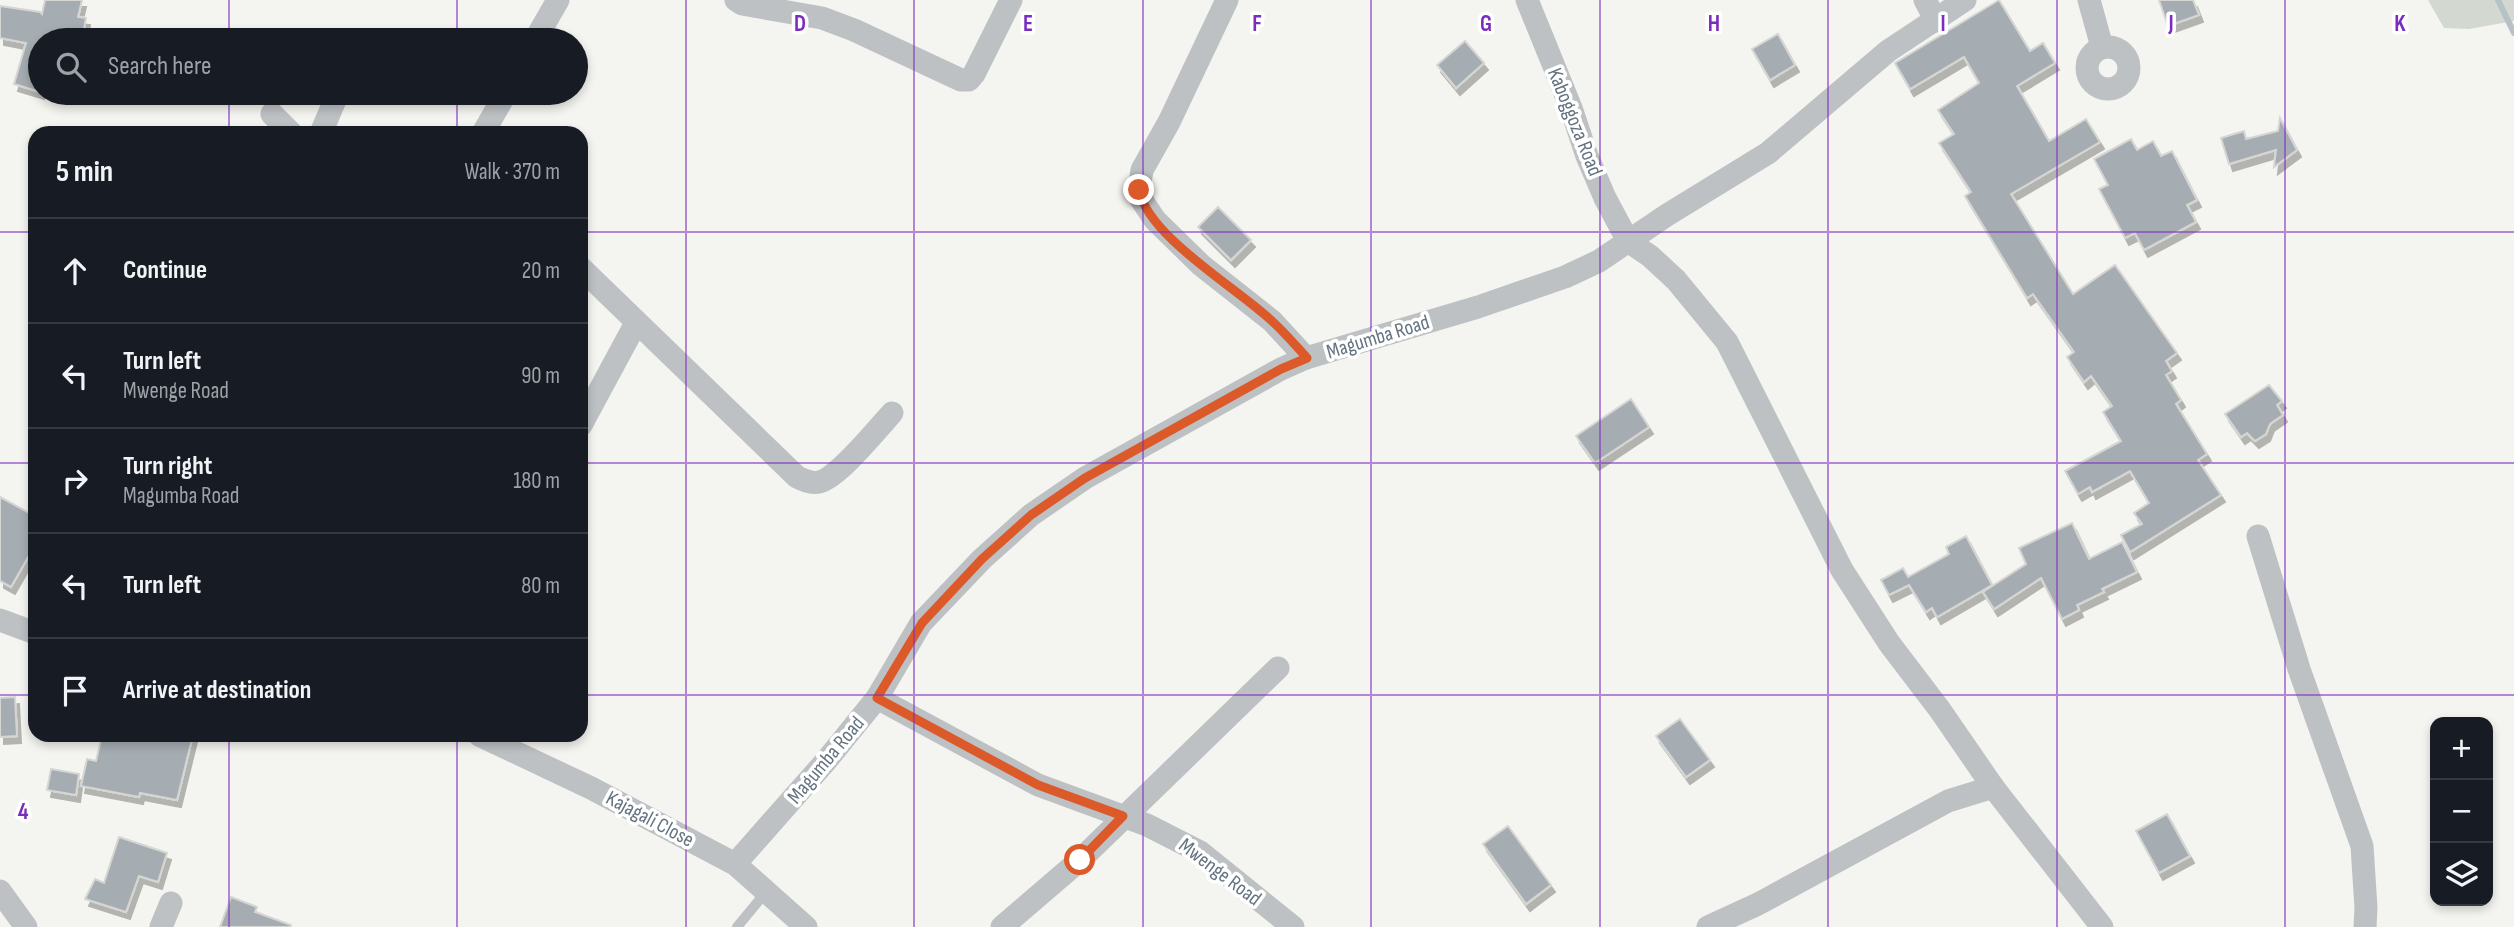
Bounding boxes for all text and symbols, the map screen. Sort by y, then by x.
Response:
text: D [794,10,806,38]
text: E [1023,10,1033,38]
text: F [1252,10,1262,38]
text: G [1480,10,1492,38]
text: H [1708,10,1720,38]
text: I [1940,10,1946,38]
text: J [2167,10,2174,38]
text: K [2394,10,2406,38]
search box [28,28,588,105]
icon: search [52,48,90,86]
text: Search here [108,51,211,82]
street label: Kaboggoza Road [1542,64,1608,180]
text: 5 min [56,154,113,190]
text: Walk · 370 m [464,158,560,186]
route end [1123,174,1154,205]
icon: ahead [56,252,94,290]
text: Continue [123,255,207,286]
text: 20 m [522,257,560,285]
street label: Magumba Road [1324,310,1432,364]
text: Turn left [123,346,201,377]
icon: left [56,357,94,395]
text: 90 m [521,362,560,390]
text: Mwenge Road [123,377,229,405]
text: Turn right [123,451,212,482]
icon: right [56,462,94,500]
text: 180 m [513,467,560,495]
text: Magumba Road [123,482,239,510]
icon: left [56,567,94,605]
text: Turn left [123,570,201,601]
text: 80 m [521,572,560,600]
icon: arrive [56,672,94,710]
text: Arrive at destination [123,675,311,706]
street label: Magumba Road [782,711,870,809]
map controls [2430,717,2493,906]
button: + [2430,717,2493,780]
button: − [2430,780,2493,843]
street label: Kajagali Close [602,785,698,853]
text: 4 [18,798,29,826]
street label: Mwenge Road [1174,833,1266,911]
button: layers [2430,843,2493,906]
route start [1064,844,1095,875]

